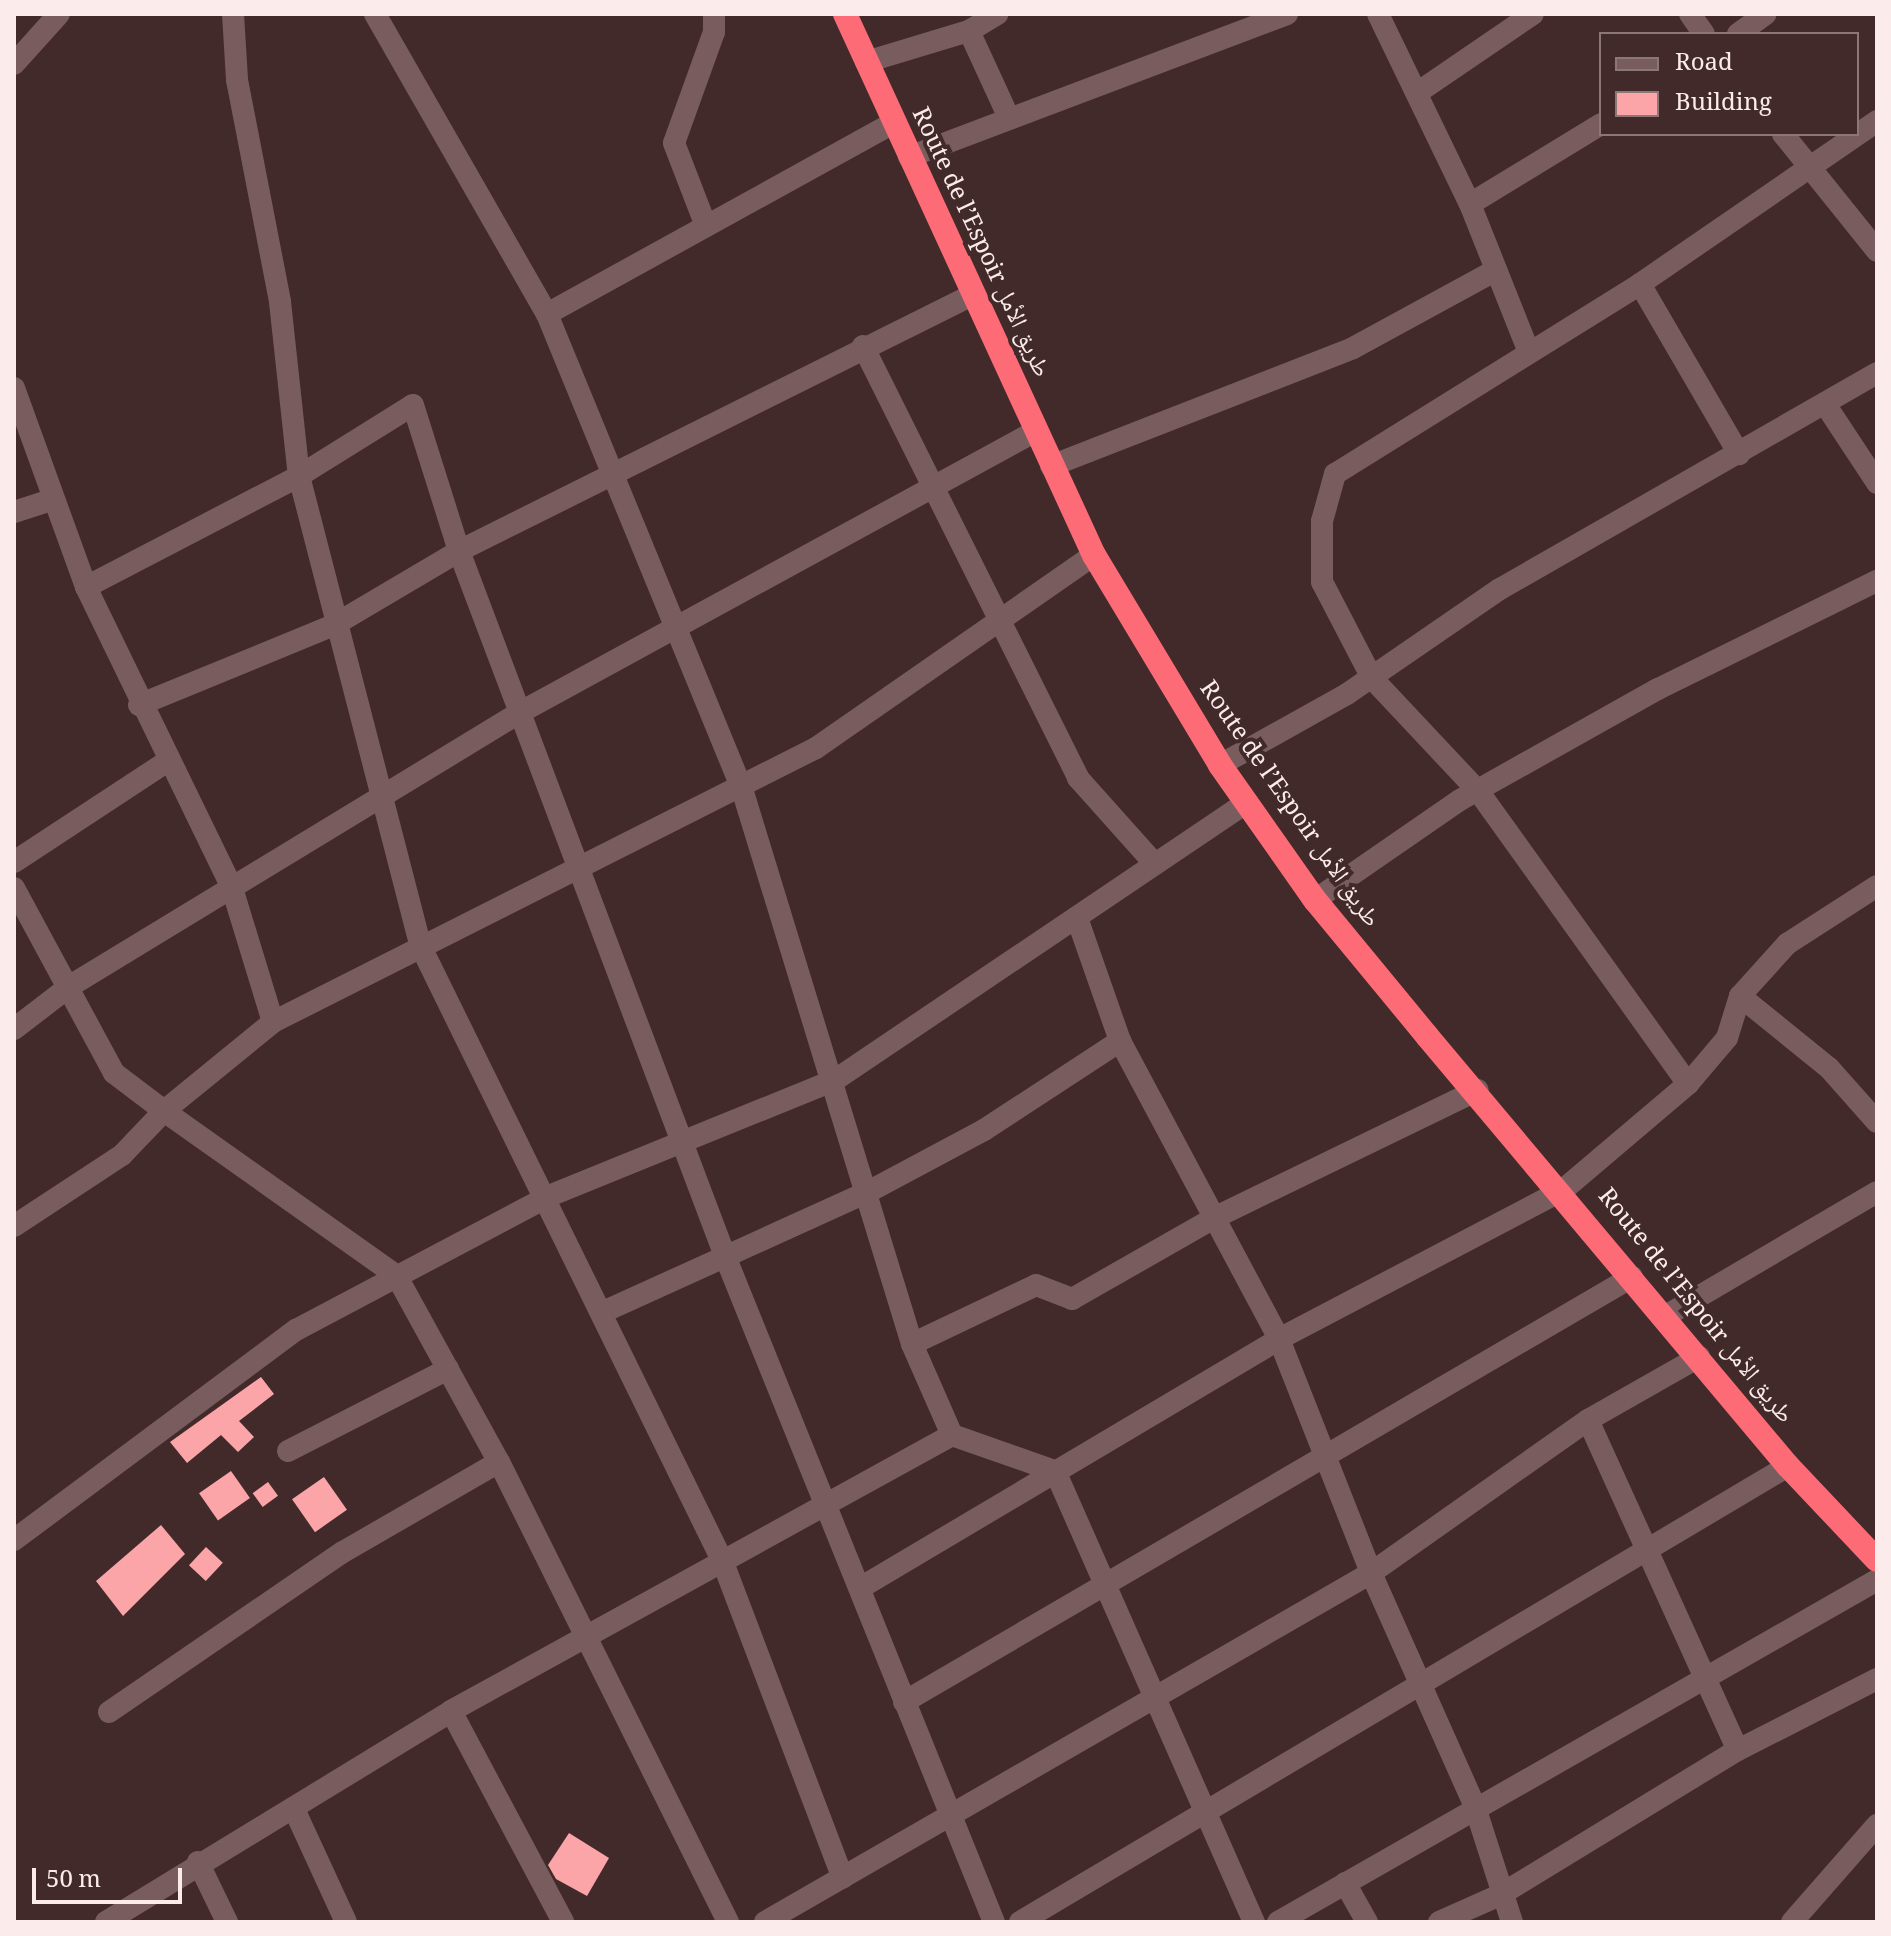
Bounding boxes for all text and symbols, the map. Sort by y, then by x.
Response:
legend [1599,32,1859,136]
text: Road [1675,44,1733,85]
text: Building [1675,84,1772,125]
street label: Route de l’Espoir طريق الأمل [904,104,1054,382]
street label: Route de l’Espoir طريق الأمل [1192,676,1384,934]
street label: Route de l’Espoir طريق الأمل [1590,1184,1798,1430]
scale bar [36,1852,186,1902]
text: 50 m [46,1861,101,1902]

